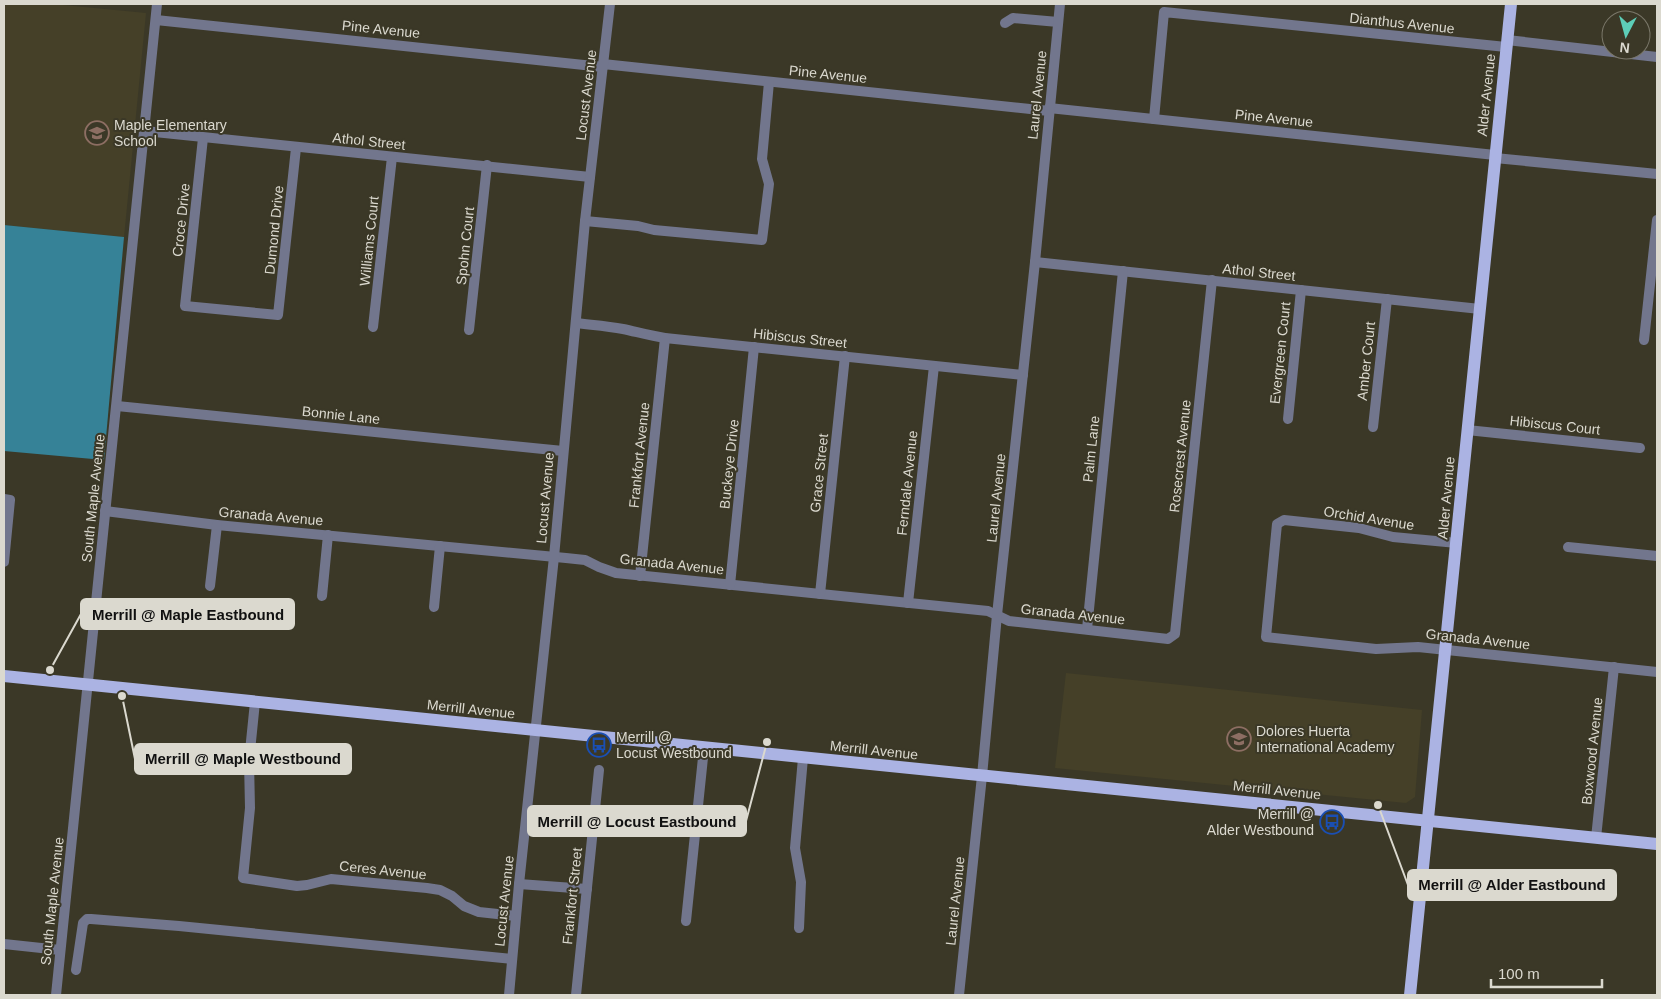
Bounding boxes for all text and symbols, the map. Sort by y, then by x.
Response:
street label: Dianthus Avenue [1349,10,1456,36]
north arrow [1601,10,1651,60]
street label: Pine Avenue [341,17,421,41]
text: N [1619,39,1631,56]
street label: Locust Avenue [572,48,600,141]
street label: Laurel Avenue [1024,50,1050,140]
street label: Alder Avenue [1474,53,1498,137]
street label: Pine Avenue [788,62,868,86]
street label: Pine Avenue [1234,106,1314,130]
place label: Maple Elementary School [114,117,227,149]
school or university icon: Maple Elementary School [84,120,110,146]
street label: Athol Street [332,129,406,153]
street label: Croce Drive [169,182,193,258]
street label: Dumond Drive [261,184,287,275]
street label: Williams Court [356,195,382,287]
street label: Spohn Court [453,206,477,286]
street label: Athol Street [1222,260,1296,284]
street label: Evergreen Court [1267,301,1293,405]
street label: Amber Court [1354,321,1378,401]
street label: Hibiscus Street [752,325,848,351]
street label: Rosecrest Avenue [1166,399,1194,513]
street label: Frankfort Avenue [625,401,653,509]
street label: Bonnie Lane [301,403,381,427]
street label: Hibiscus Court [1509,412,1601,438]
street label: Palm Lane [1080,415,1102,483]
street label: Buckeye Drive [716,418,742,510]
street label: Ferndale Avenue [894,429,920,536]
street label: South Maple Avenue [78,433,108,563]
street label: Grace Street [807,433,831,513]
street label: Locust Avenue [533,451,557,544]
street label: Laurel Avenue [983,453,1009,543]
street label: Alder Avenue [1434,456,1458,540]
street label: Granada Avenue [218,503,324,529]
street label: Orchid Avenue [1323,503,1416,533]
street label: Granada Avenue [619,551,725,577]
callout: Merrill @ Maple Eastbound [81,599,294,629]
street label: Granada Avenue [1020,601,1126,627]
text: Merrill @ Maple Eastbound [92,606,284,623]
street label: Granada Avenue [1425,626,1531,652]
street label: Merrill Avenue [426,696,516,722]
street label: Boxwood Avenue [1578,696,1606,806]
place label: Dolores Huerta International Academy [1256,723,1395,755]
school or university icon: Dolores Huerta International Academy [1226,726,1252,752]
place label: Merrill @ Locust Westbound [616,729,732,761]
bus stop icon: Merrill @ Locust Westbound [586,732,612,758]
street label: Merrill Avenue [829,737,919,763]
callout: Merrill @ Maple Westbound [135,744,351,774]
text: Merrill @ Maple Westbound [145,750,341,767]
street label: Merrill Avenue [1232,777,1322,803]
callout: Merrill @ Locust Eastbound [528,806,746,836]
place label: Merrill @ Alder Westbound [1207,806,1314,838]
bus stop icon: Merrill @ Alder Westbound [1319,809,1345,835]
text: Merrill @ Locust Eastbound [538,813,736,830]
street label: South Maple Avenue [37,836,67,966]
street label: Frankfort Street [559,847,585,945]
street label: Locust Avenue [491,854,517,947]
street label: Laurel Avenue [942,856,968,946]
street label: Ceres Avenue [339,857,428,883]
callout: Merrill @ Alder Eastbound [1408,870,1616,900]
text: Merrill @ Alder Eastbound [1418,876,1606,893]
scale bar [1491,956,1602,988]
text: 100 m [1498,965,1540,982]

